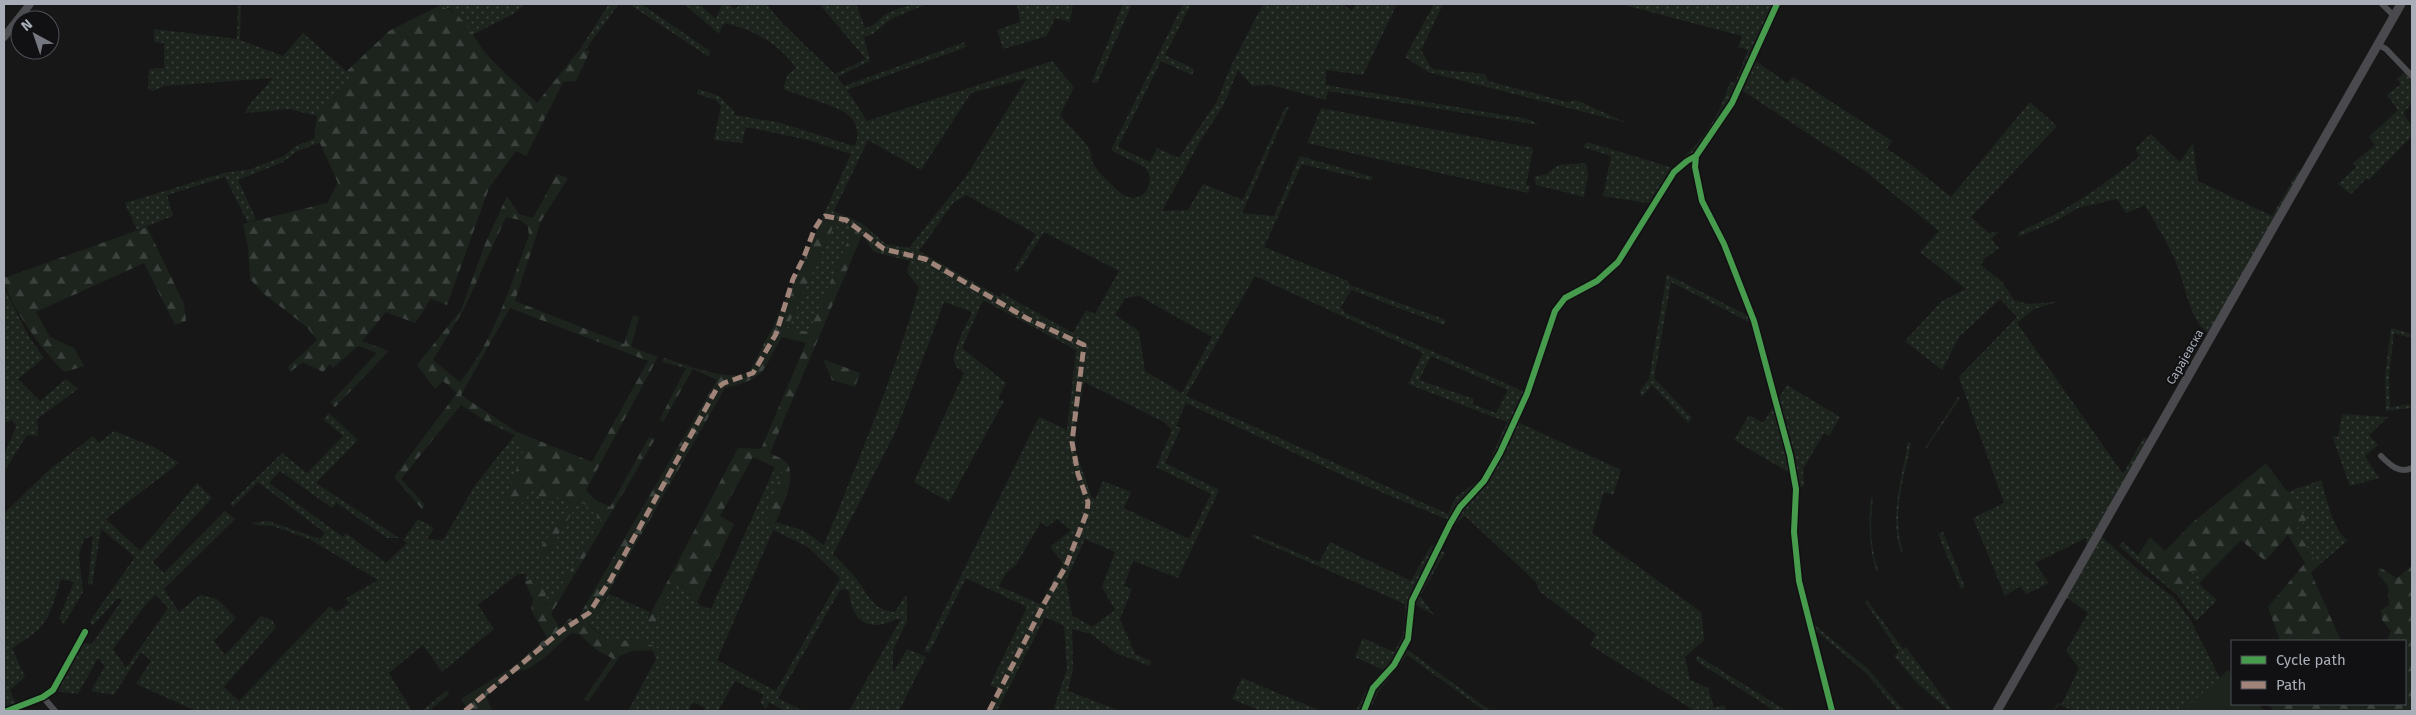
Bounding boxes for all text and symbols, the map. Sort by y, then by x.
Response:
north arrow [10,10,60,60]
text: N [18,16,36,35]
street label: Сарајевска [2164,327,2206,387]
legend [2231,640,2406,705]
text: Cycle path [2276,651,2346,669]
text: Path [2276,676,2306,694]

